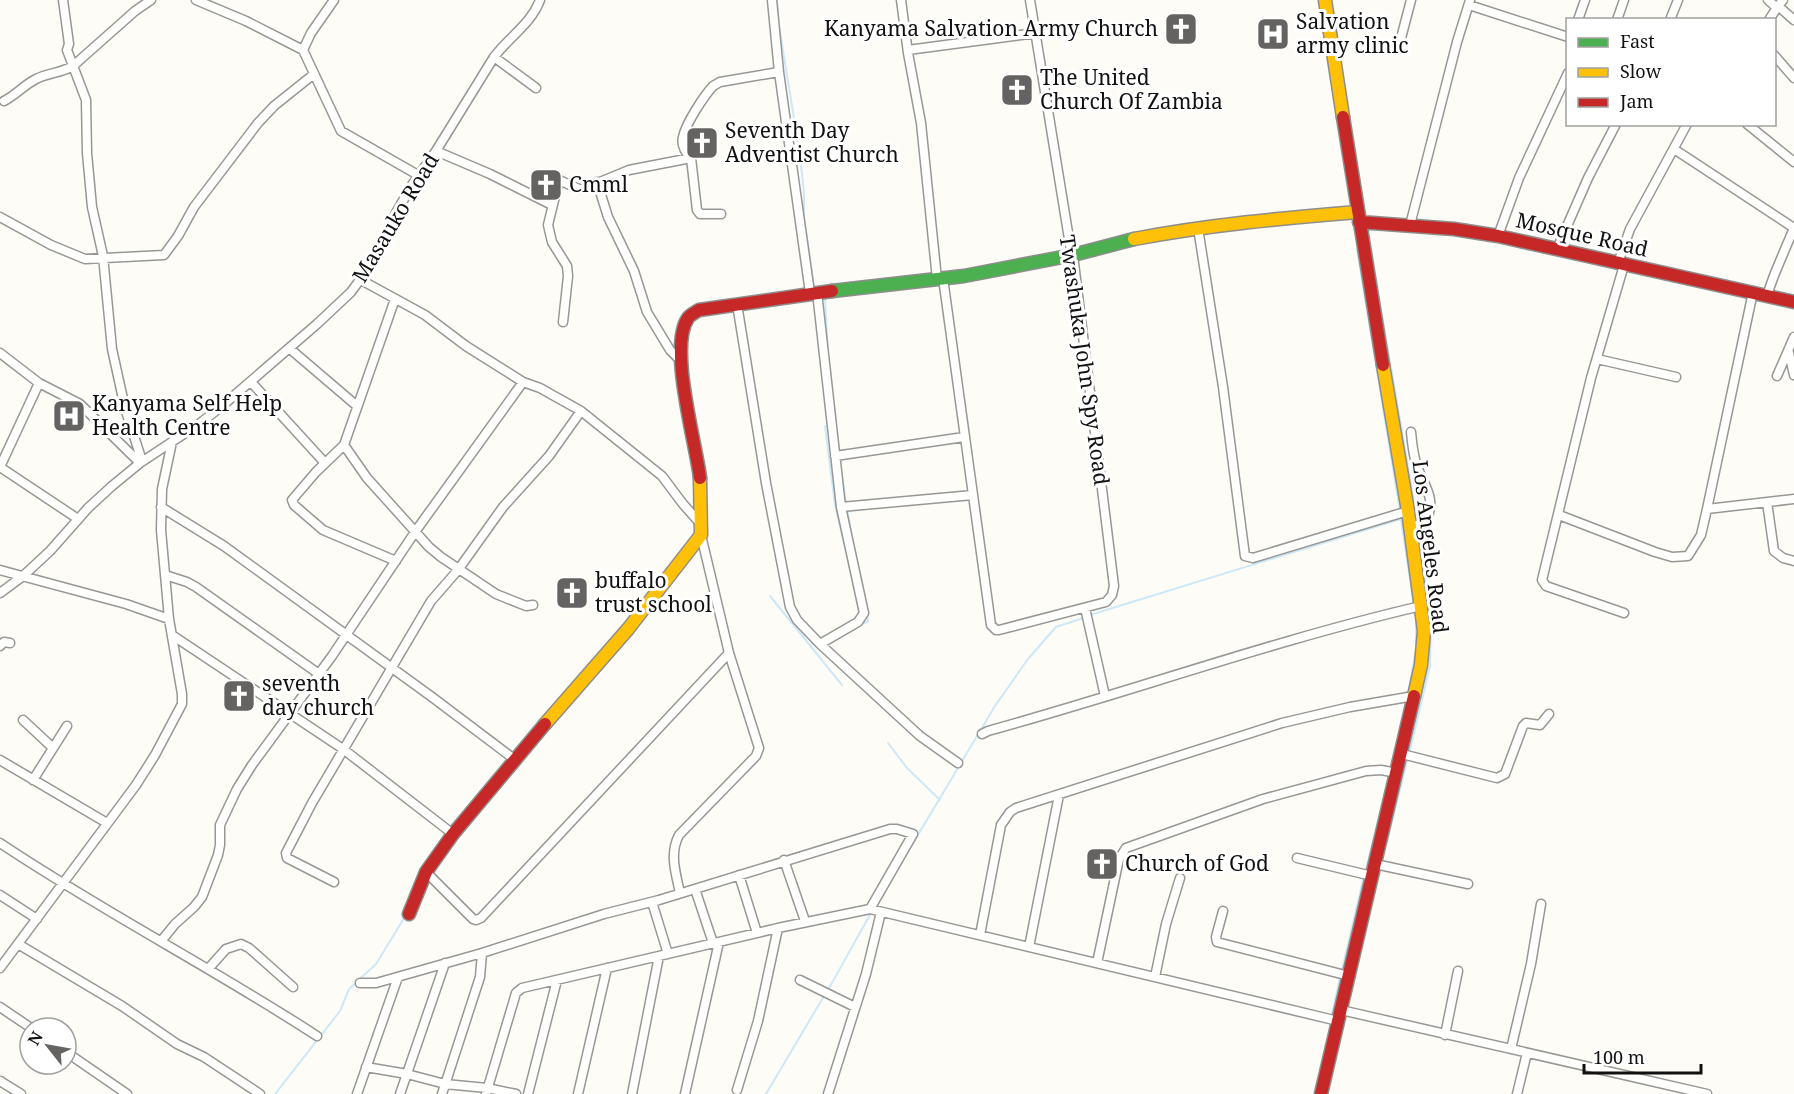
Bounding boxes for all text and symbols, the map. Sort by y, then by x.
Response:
place label: Salvation army clinic [1296,7,1409,59]
church icon: Kanyama Salvation Army Church [1163,11,1199,47]
place label: Kanyama Salvation Army Church [824,14,1158,42]
hospital icon: Salvation army clinic [1255,16,1291,52]
legend [1566,18,1776,126]
text: Fast [1620,29,1655,53]
text: Slow [1620,59,1662,83]
place label: The United Church Of Zambia [1040,63,1223,115]
church icon: The United Church Of Zambia [999,72,1035,108]
text: Jam [1619,89,1654,113]
place label: Seventh Day Adventist Church [725,116,899,168]
church icon: Seventh Day Adventist Church [684,125,720,161]
street label: Masauko Road [345,148,445,287]
church icon: Cmml [528,167,564,203]
place label: Cmml [569,170,629,198]
street label: Mosque Road [1513,205,1651,263]
street label: Twashuka John Spy Road [1054,233,1116,487]
place label: Kanyama Self Help Health Centre [92,389,282,441]
hospital icon: Kanyama Self Help Health Centre [51,398,87,434]
street label: Los Angeles Road [1406,459,1456,635]
place label: buffalo trust school [595,566,712,618]
church icon: buffalo trust school [554,575,590,611]
place label: seventh day church [262,669,374,721]
church icon: seventh day church [221,678,257,714]
church icon: Church of God [1084,846,1120,882]
place label: Church of God [1125,849,1269,877]
north arrow [18,1016,78,1076]
text: N [22,1027,48,1049]
scale bar [1584,1037,1701,1075]
text: 100 m [1593,1045,1645,1069]

